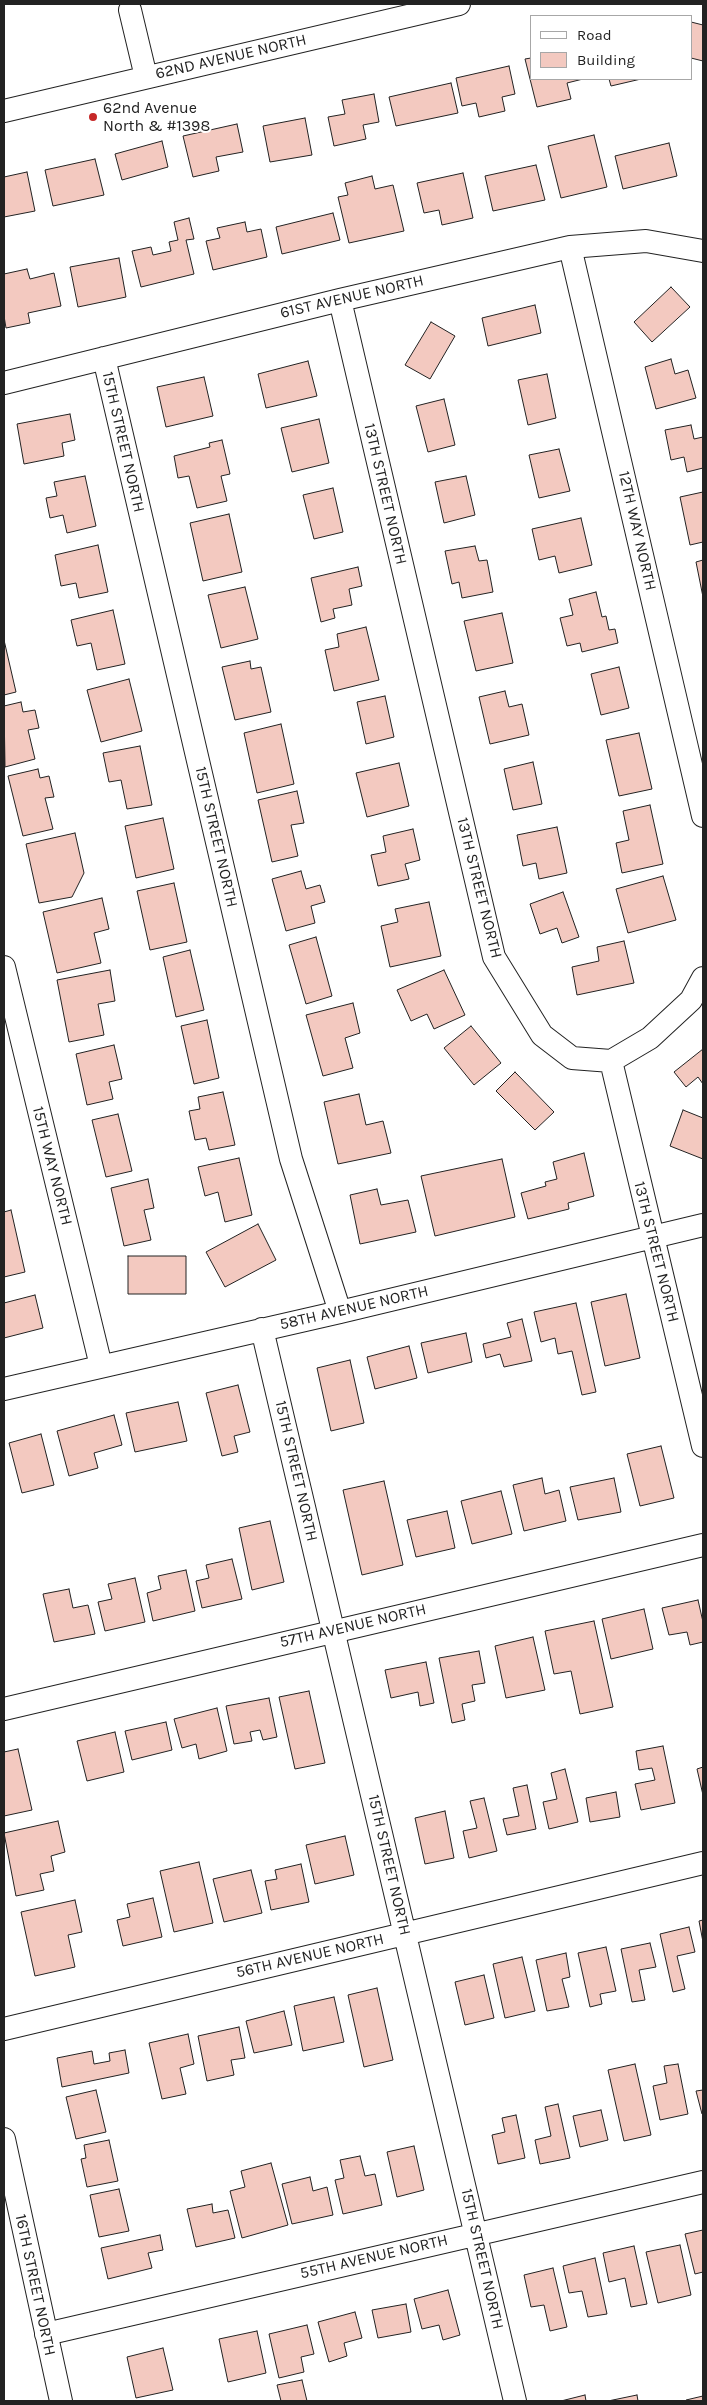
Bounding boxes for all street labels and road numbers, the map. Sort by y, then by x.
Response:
street label: 62ND AVENUE NORTH [154,30,308,84]
street label: 61ST AVENUE NORTH [278,271,426,323]
street label: 15TH STREET NORTH [97,370,149,514]
street label: 13TH STREET NORTH [359,422,411,566]
street label: 12TH WAY NORTH [614,469,660,593]
street label: 15TH STREET NORTH [190,765,242,909]
street label: 13TH STREET NORTH [452,816,506,960]
street label: 15TH WAY NORTH [28,1105,76,1227]
street label: 13TH STREET NORTH [629,1180,683,1324]
street label: 58TH AVENUE NORTH [278,1282,430,1334]
street label: 15TH STREET NORTH [270,1399,322,1543]
street label: 57TH AVENUE NORTH [278,1600,428,1652]
street label: 15TH STREET NORTH [363,1793,415,1937]
street label: 56TH AVENUE NORTH [234,1930,386,1982]
street label: 15TH STREET NORTH [456,2187,508,2331]
street label: 16TH STREET NORTH [11,2213,59,2357]
street label: 55TH AVENUE NORTH [298,2231,450,2283]

